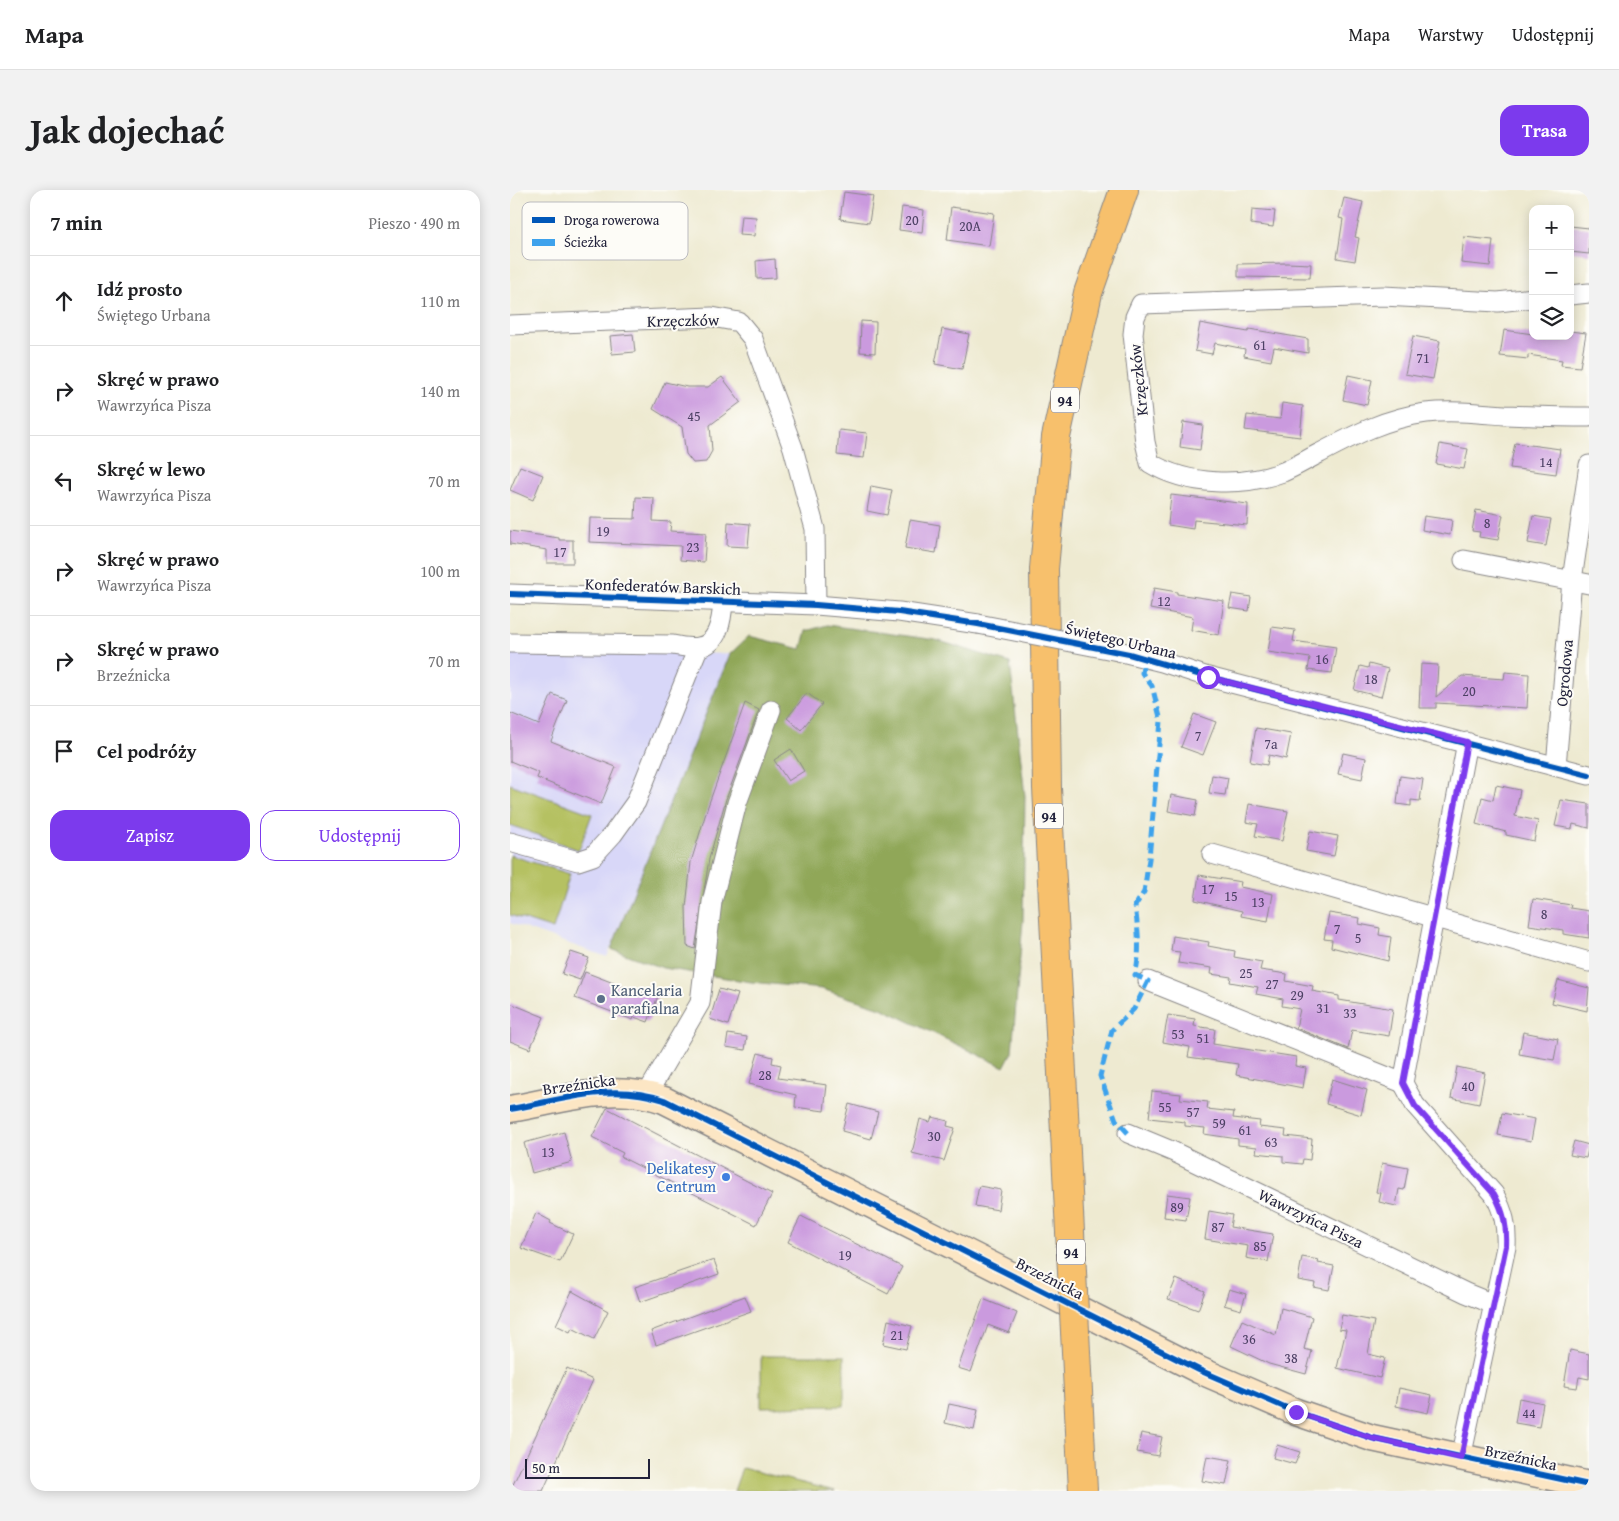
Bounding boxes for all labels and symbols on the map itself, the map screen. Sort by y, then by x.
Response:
legend [522,202,688,260]
text: Droga rowerowa [564,210,660,230]
house number: 20 [905,210,919,230]
house number: 20A [959,216,981,236]
text: Ścieżka [564,232,608,252]
street label: Krzęczków [647,307,720,333]
house number: 61 [1253,335,1267,355]
street label: Krzęczków [1122,342,1154,417]
house number: 71 [1416,348,1430,368]
road number: 94 [1051,388,1079,412]
house number: 45 [687,406,701,426]
house number: 14 [1539,452,1553,472]
house number: 8 [1484,513,1491,533]
house number: 19 [596,521,610,541]
house number: 23 [686,537,700,557]
house number: 17 [553,542,567,562]
street label: Konfederatów Barskich [585,571,741,601]
house number: 12 [1157,591,1171,611]
street label: Świętego Urbana [1063,616,1179,665]
street label: Ogrodowa [1549,638,1579,708]
house number: 16 [1315,649,1329,669]
route start [1197,666,1220,689]
house number: 18 [1364,669,1378,689]
house number: 20 [1462,681,1476,701]
house number: 7 [1195,726,1202,746]
house number: 7a [1264,734,1278,754]
road number: 94 [1035,804,1063,828]
house number: 17 [1201,879,1215,899]
house number: 15 [1224,886,1238,906]
house number: 13 [1251,892,1265,912]
house number: 8 [1541,904,1548,924]
house number: 7 [1334,919,1341,939]
house number: 5 [1355,928,1361,948]
house number: 25 [1239,963,1253,983]
house number: 27 [1265,974,1279,994]
place label: Kancelaria parafialna [611,978,683,1020]
house number: 29 [1290,985,1304,1005]
marker: Kancelaria parafialna [595,993,607,1005]
house number: 31 [1316,998,1330,1018]
house number: 33 [1343,1003,1357,1023]
house number: 53 [1171,1024,1185,1044]
house number: 51 [1196,1028,1210,1048]
house number: 28 [758,1065,772,1085]
street label: Brzeźnicka [541,1067,617,1101]
house number: 40 [1461,1076,1475,1096]
house number: 55 [1158,1097,1172,1117]
house number: 57 [1186,1102,1200,1122]
house number: 59 [1212,1113,1226,1133]
house number: 61 [1238,1120,1252,1140]
house number: 30 [927,1126,941,1146]
house number: 63 [1264,1132,1278,1152]
house number: 13 [541,1142,555,1162]
place label: Delikatesy Centrum [647,1156,716,1198]
marker: Delikatesy Centrum [720,1171,732,1183]
street label: Wawrzyńca Pisza [1254,1182,1368,1254]
house number: 89 [1170,1197,1184,1217]
house number: 87 [1211,1217,1225,1237]
house number: 85 [1253,1236,1267,1256]
road number: 94 [1057,1240,1085,1264]
house number: 19 [838,1245,852,1265]
street label: Brzeźnicka [1012,1251,1088,1306]
house number: 21 [890,1325,904,1345]
house number: 36 [1242,1329,1256,1349]
house number: 38 [1284,1348,1298,1368]
route end [1285,1401,1308,1424]
house number: 44 [1522,1403,1536,1423]
street label: Brzeźnicka [1483,1438,1560,1476]
scale bar [525,1456,650,1479]

